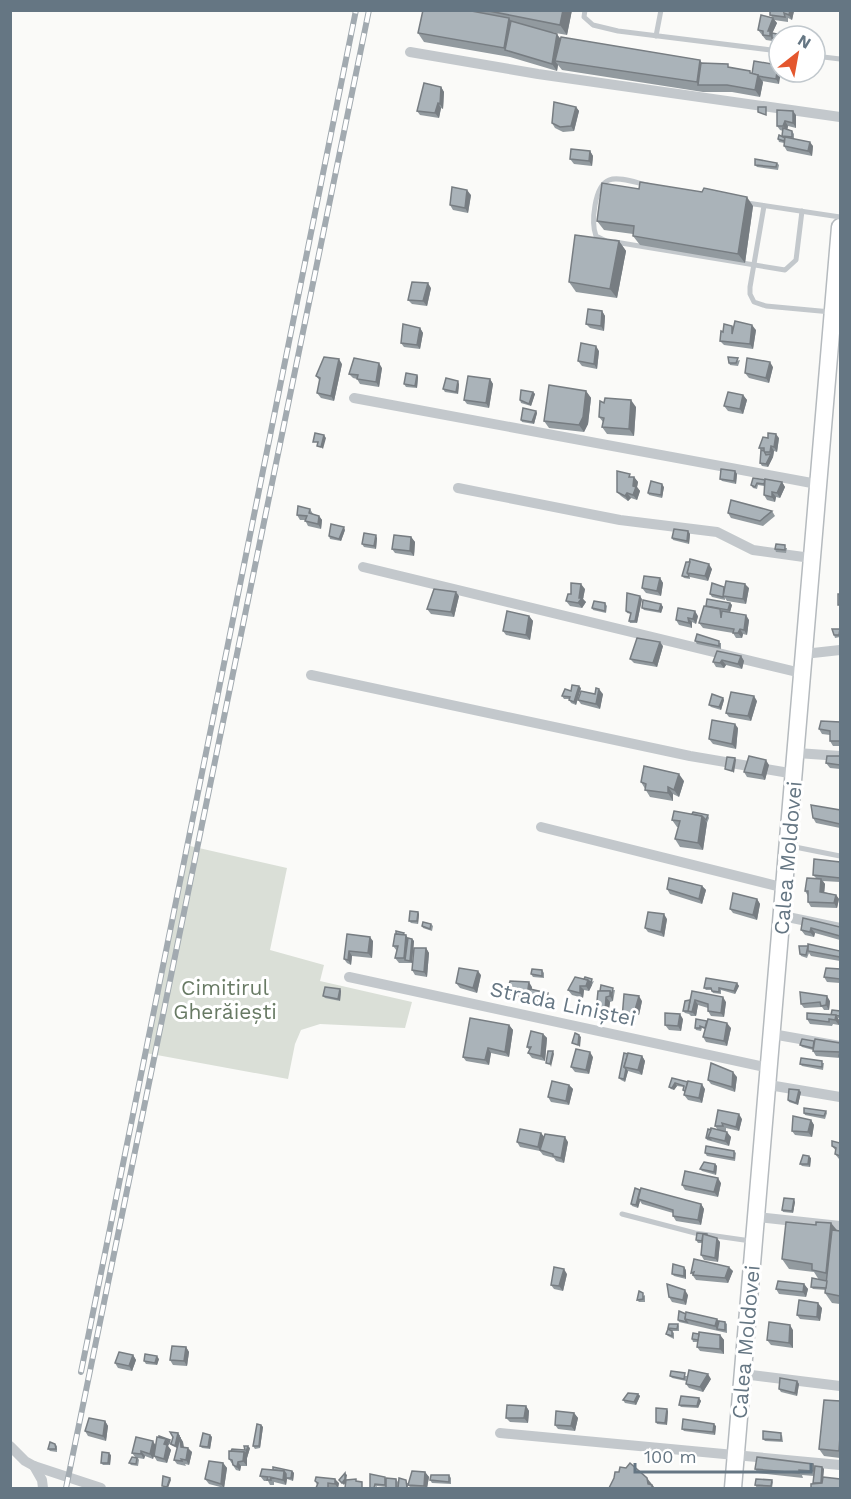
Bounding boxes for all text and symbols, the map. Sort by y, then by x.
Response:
north arrow [767,24,827,84]
text: N [794,30,814,53]
street label: Calea Moldovei [768,780,807,936]
park label: Cimitirul Gherăiești [173,975,277,1024]
street label: Strada Liniștei [488,976,638,1031]
street label: Calea Moldovei [726,1264,765,1420]
scale bar [635,1436,810,1474]
text: 100 m [644,1446,697,1467]

